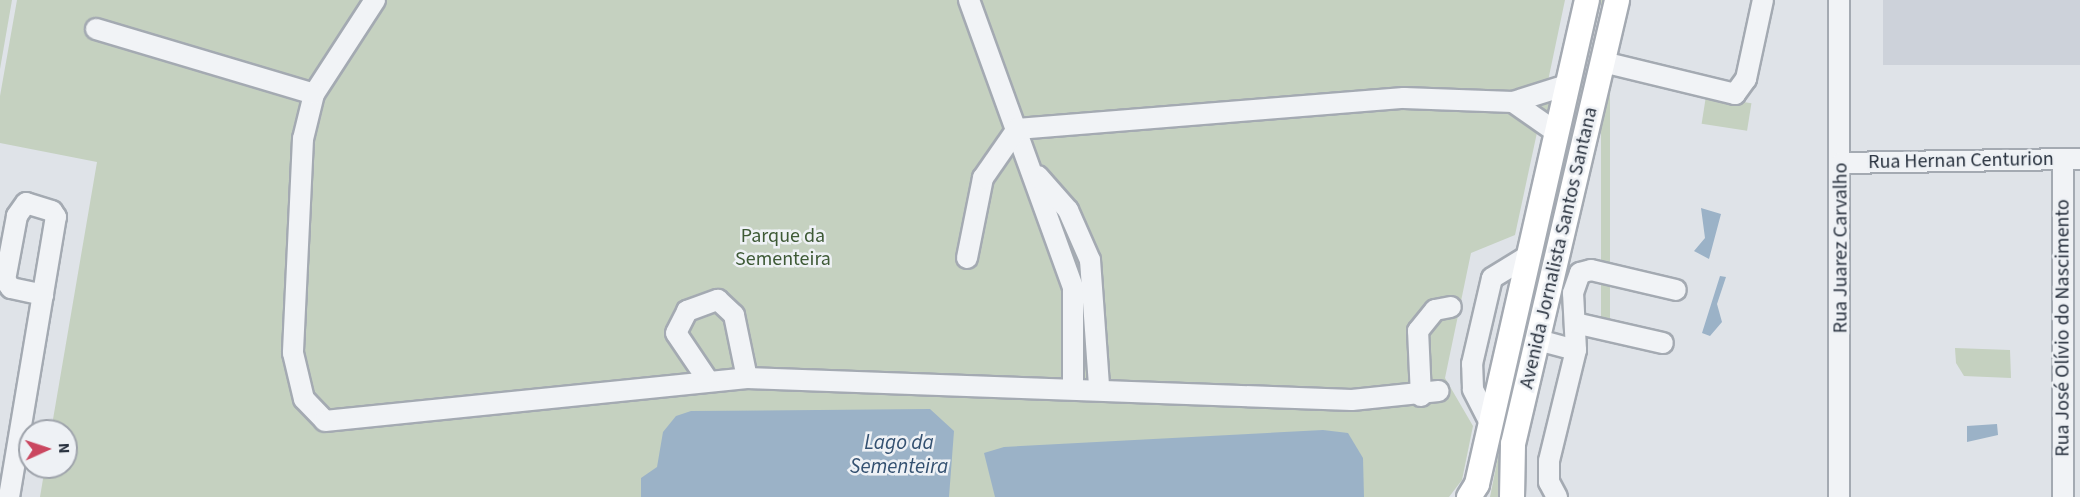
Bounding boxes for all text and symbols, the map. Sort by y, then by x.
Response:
street label: Avenida Jornalista Santos Santana [1515,105,1603,391]
street label: Rua Hernan Centurion [1868,147,2054,175]
street label: Rua Juarez Carvalho [1829,163,1853,333]
street label: Rua José Olívio do Nascimento [2051,199,2075,457]
park label: Parque da Sementeira [735,225,831,272]
north arrow [18,419,78,479]
water label: Lago da Sementeira [850,429,948,479]
text: N [53,442,75,454]

